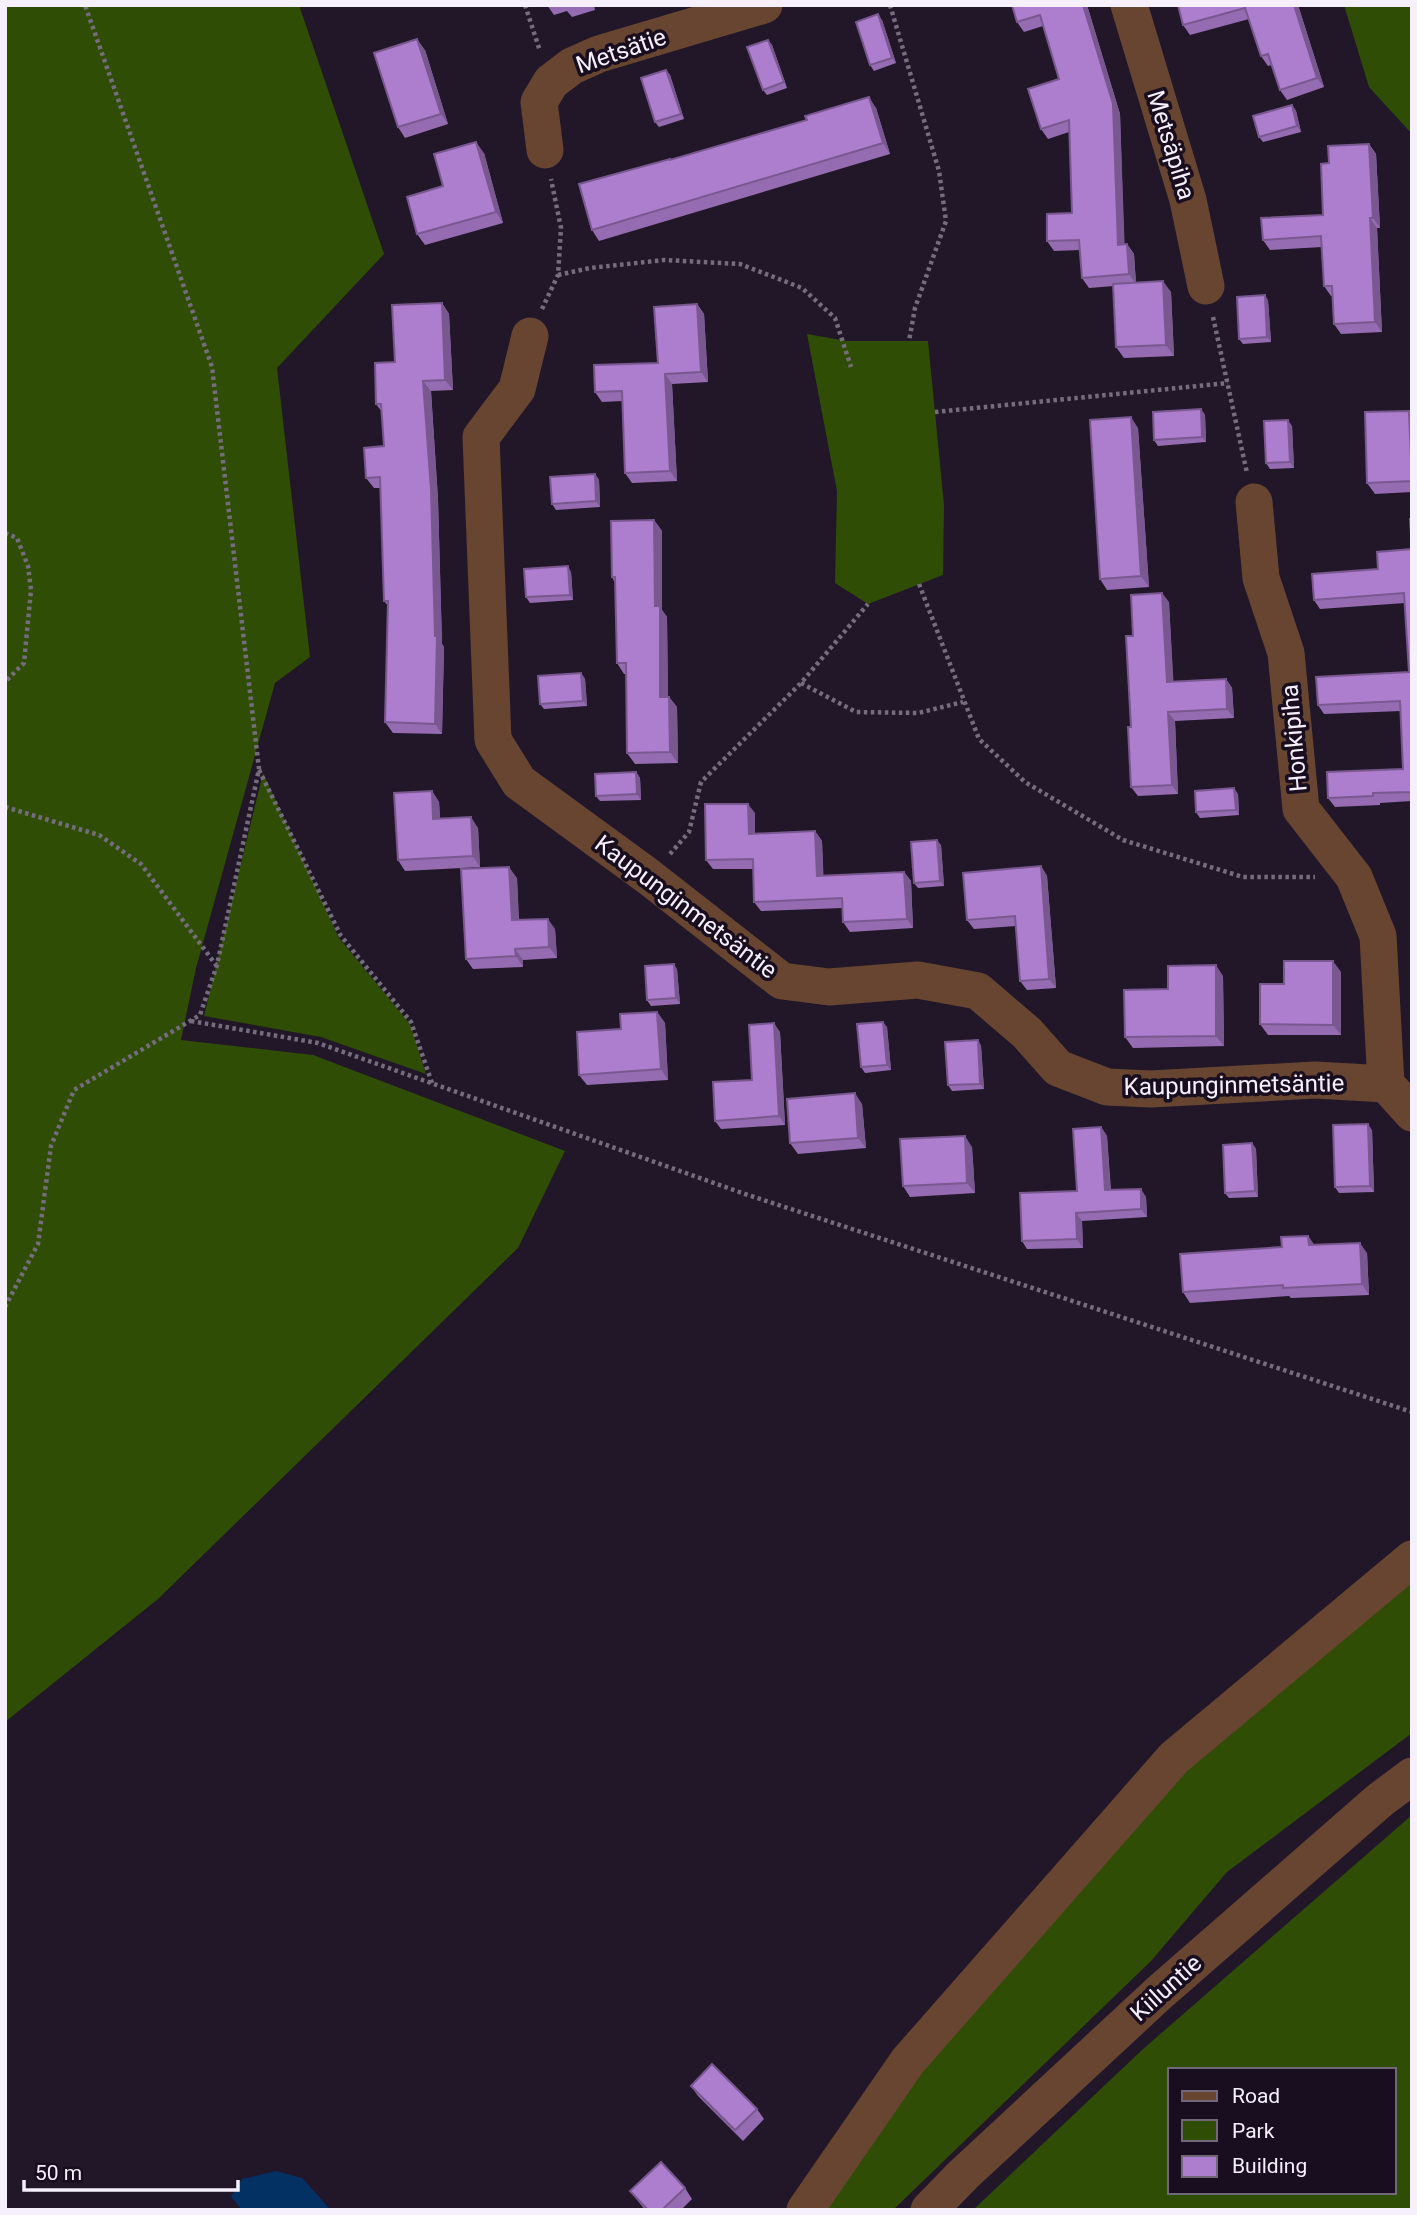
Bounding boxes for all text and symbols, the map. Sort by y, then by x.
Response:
street label: Metsätie [572,23,670,79]
street label: Metsäpiha [1141,87,1201,203]
street label: Honkipiha [1275,683,1313,793]
street label: Kaupunginmetsäntie [589,829,783,985]
street label: Kaupunginmetsäntie [1123,1069,1345,1101]
street label: Kiiluntie [1125,1949,1207,2027]
legend [1168,2068,1396,2194]
text: Road [1232,2084,1280,2108]
text: Park [1232,2119,1275,2143]
scale bar [24,2148,238,2192]
text: Building [1232,2154,1307,2178]
text: 50 m [35,2161,82,2185]

